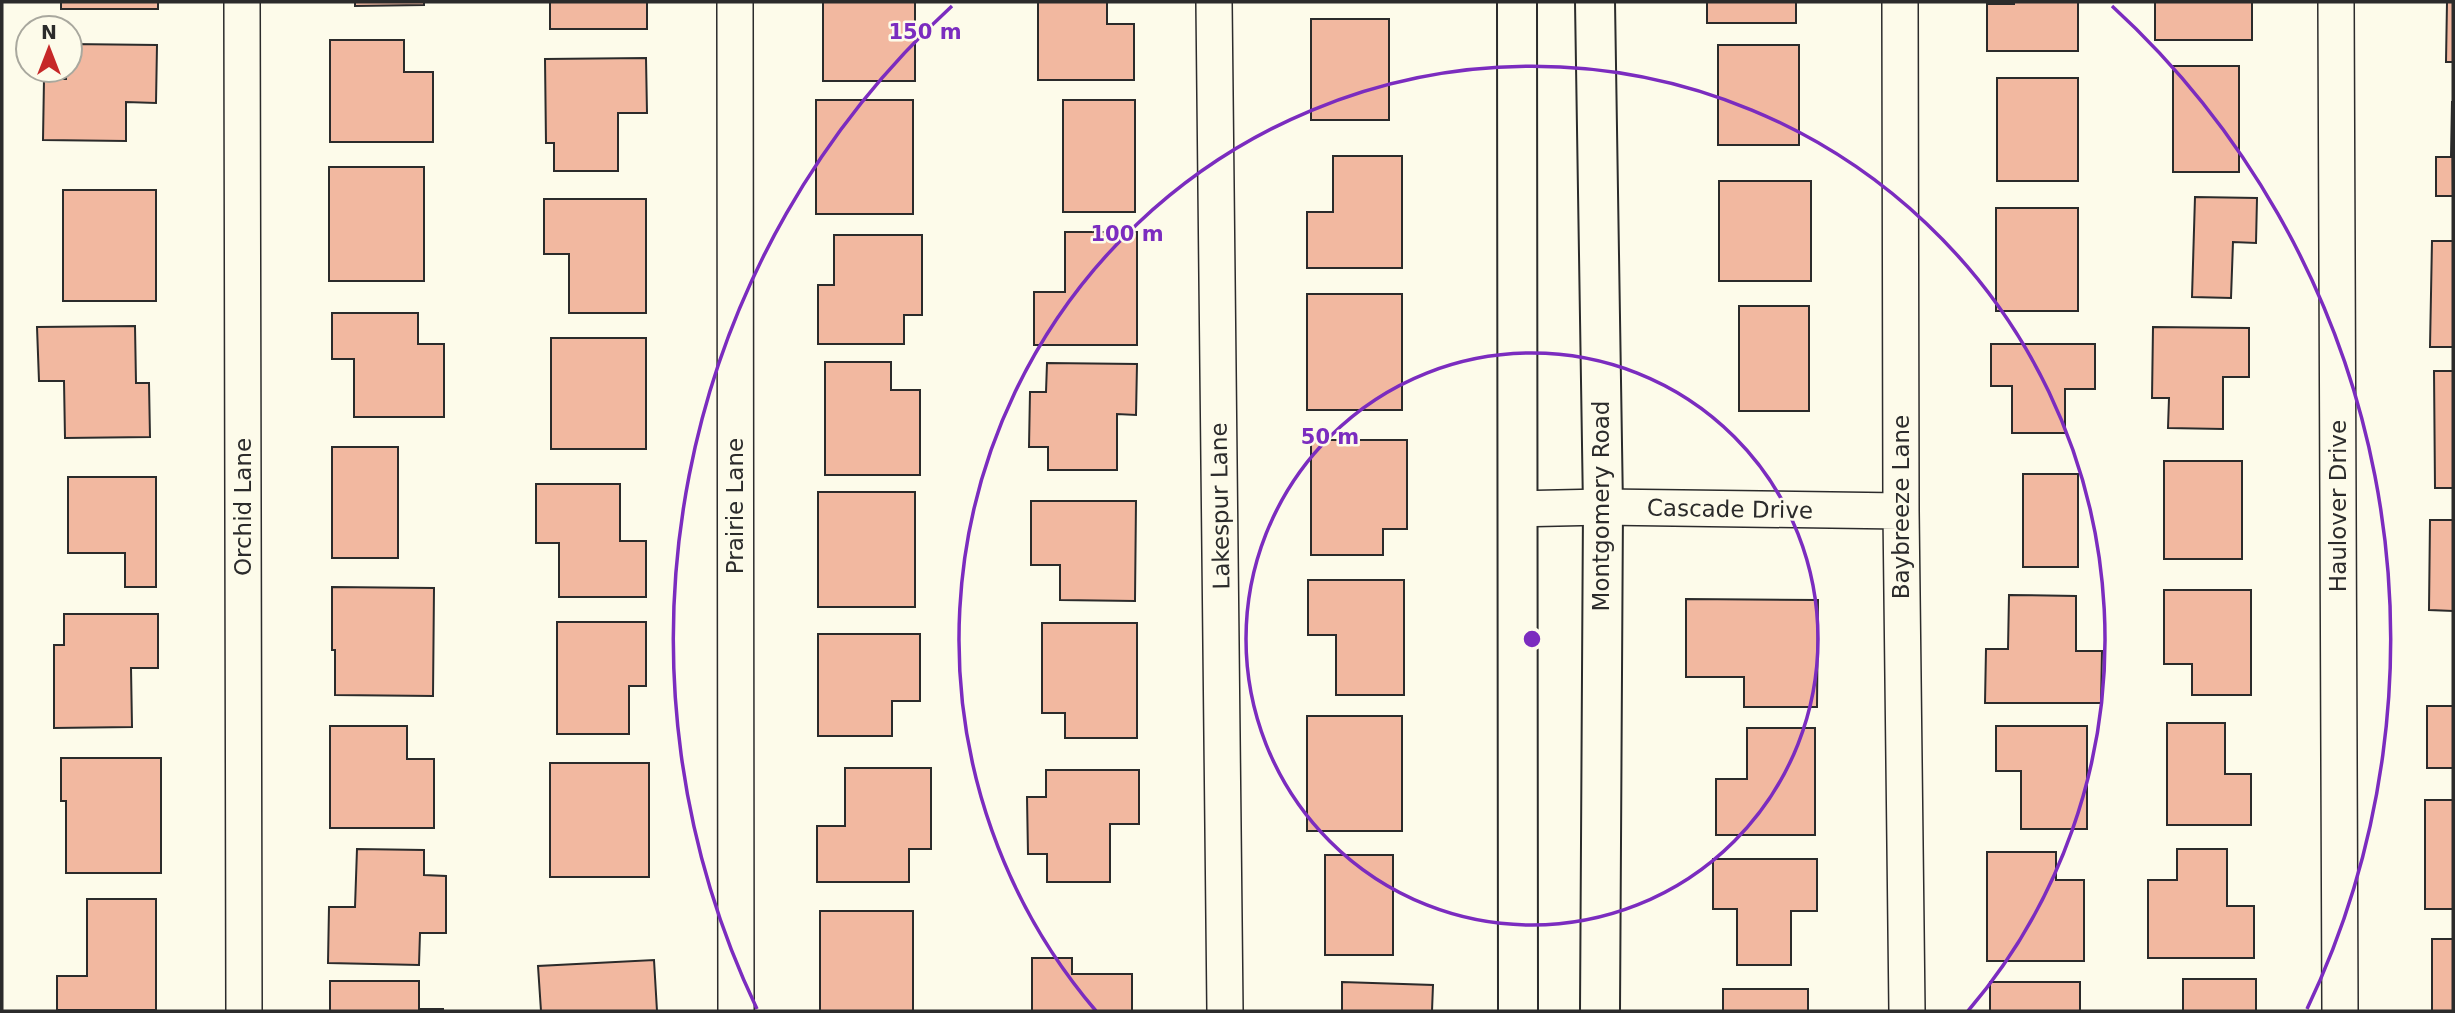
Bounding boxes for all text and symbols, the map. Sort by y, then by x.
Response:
north arrow [14,14,84,84]
text: 150 m [888,20,962,44]
text: N [41,21,57,43]
text: 100 m [1090,222,1164,246]
street label: Montgomery Road [1588,401,1614,611]
street label: Baybreeze Lane [1888,415,1914,599]
street label: Haulover Drive [2325,420,2351,592]
street label: Lakespur Lane [1206,422,1234,590]
text: 50 m [1301,425,1359,449]
street label: Orchid Lane [230,438,256,576]
street label: Prairie Lane [722,438,748,574]
street label: Cascade Drive [1647,495,1813,523]
centre of rings [1520,627,1544,651]

